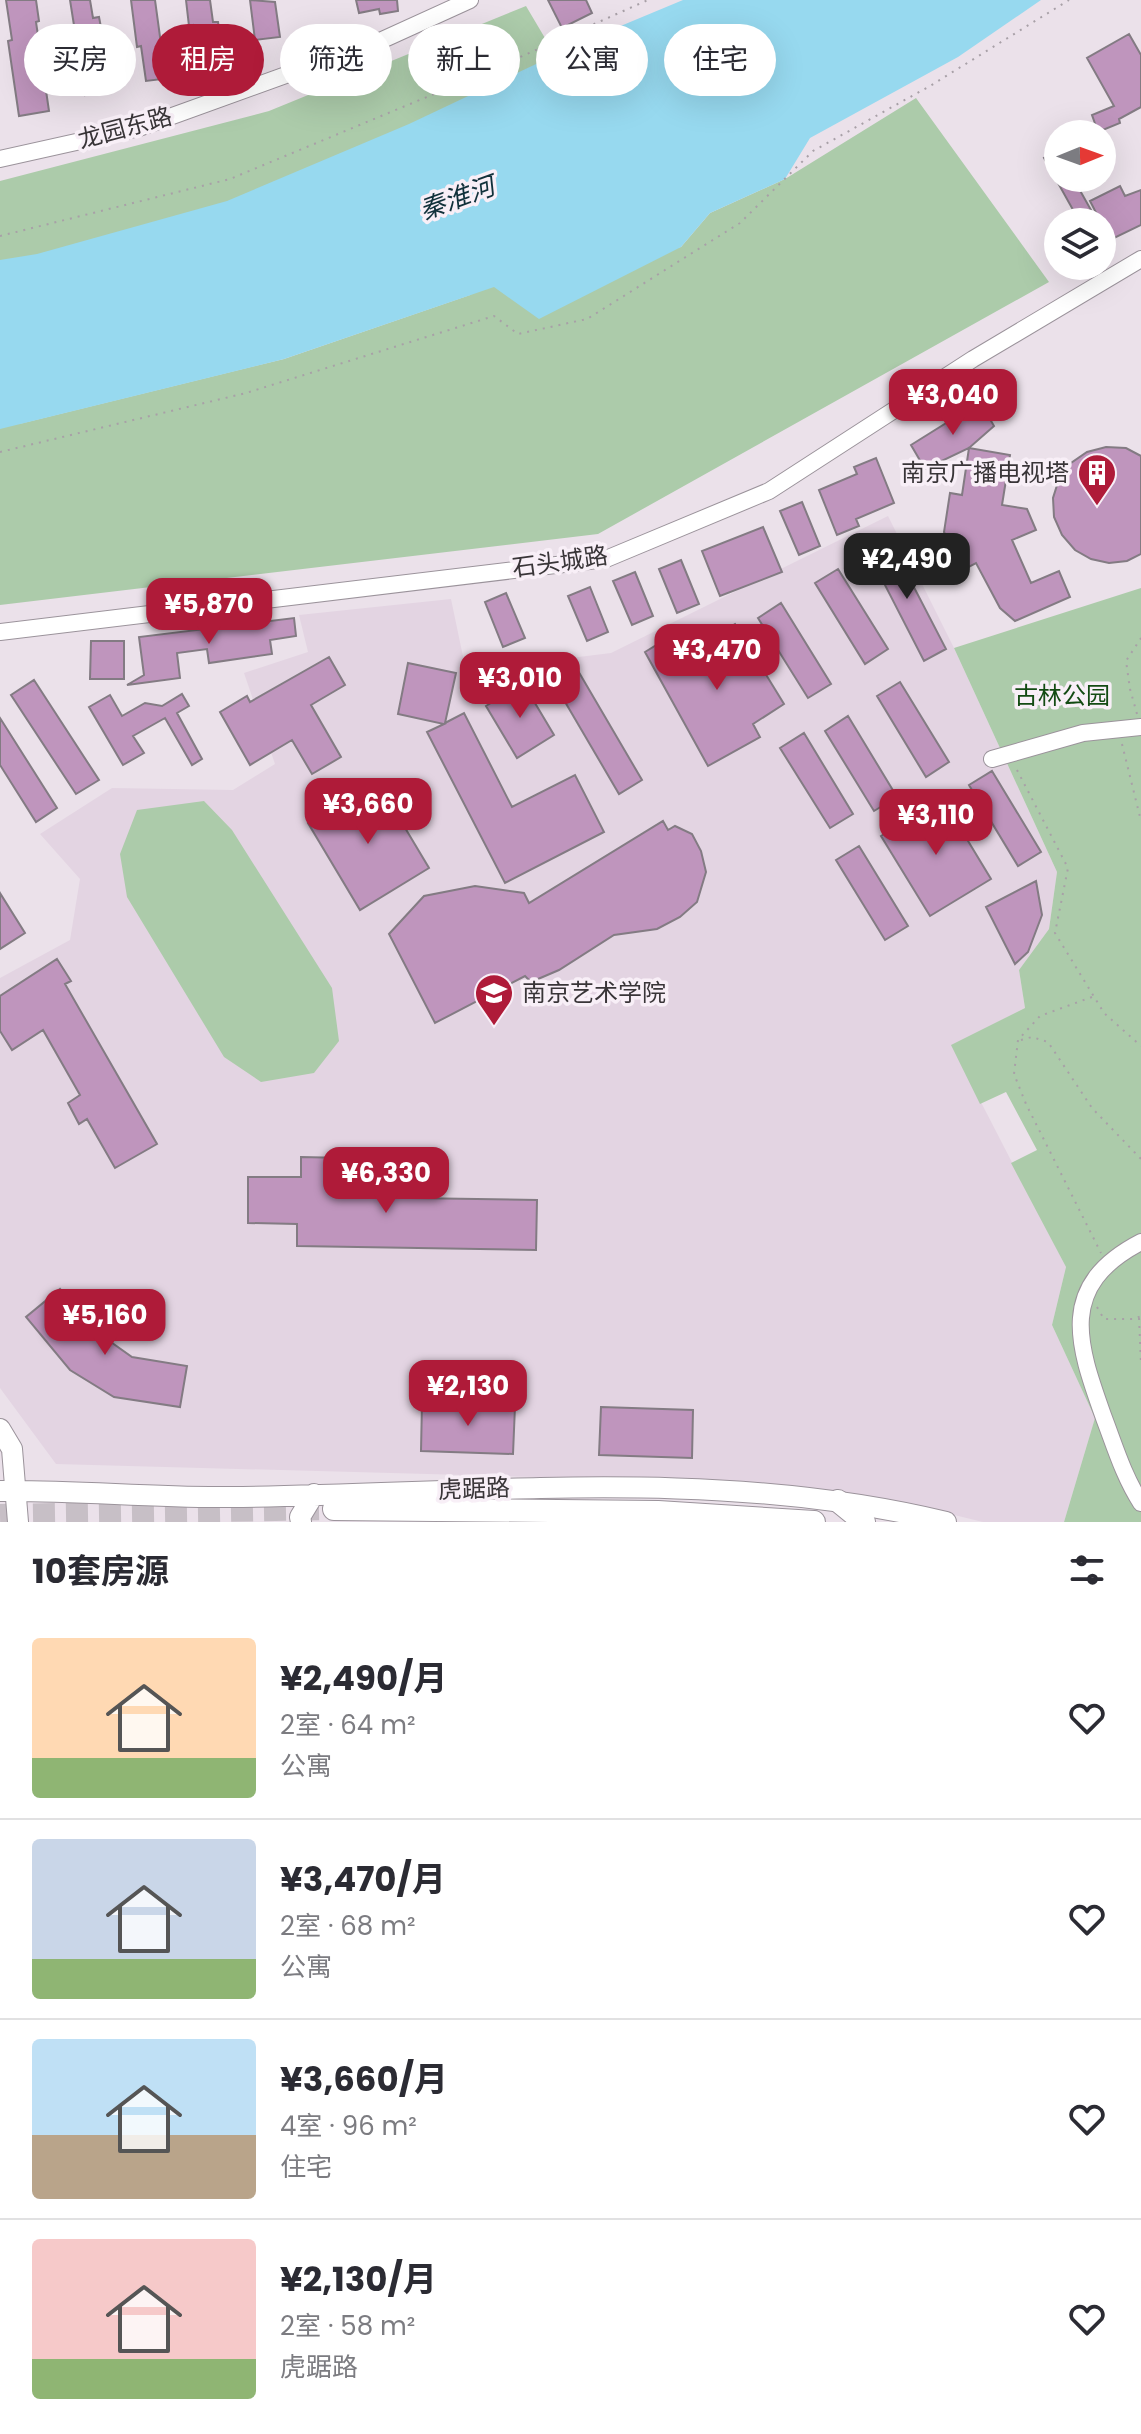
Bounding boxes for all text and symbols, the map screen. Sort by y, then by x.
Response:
chip: 买房 [24,24,136,96]
chip: 租房 [152,24,264,96]
chip: 筛选 [280,24,392,96]
chip: 新上 [408,24,520,96]
chip: 公寓 [536,24,648,96]
chip: 住宅 [664,24,776,96]
street label: 龙园东路 [74,99,176,156]
north arrow [1044,120,1116,192]
map controls [1044,120,1116,280]
water label: 秦淮河 [414,166,504,228]
button: layers [1044,208,1116,280]
pin: ¥3,040 [888,369,1018,437]
text: ¥3,040 [907,377,999,413]
building icon: 南京广播电视塔 [1076,452,1118,507]
place label: 南京广播电视塔 [901,456,1069,489]
pin: ¥2,490 [842,533,972,601]
street label: 石头城路 [510,538,610,585]
text: ¥2,490 [862,541,952,577]
pin: ¥5,870 [144,578,274,646]
text: ¥5,870 [164,586,254,622]
pin: ¥3,470 [652,624,782,692]
text: ¥3,470 [672,632,762,668]
pin: ¥3,010 [455,652,585,720]
text: ¥3,010 [478,660,562,696]
park label: 古林公园 [1014,679,1110,712]
pin: ¥3,660 [303,778,433,846]
text: ¥3,660 [323,786,413,822]
pin: ¥3,110 [871,789,1001,857]
text: ¥3,110 [897,797,975,833]
school or university icon: 南京艺术学院 [473,972,515,1027]
place label: 南京艺术学院 [522,976,666,1009]
pin: ¥6,330 [321,1147,451,1215]
text: ¥6,330 [341,1155,431,1191]
pin: ¥5,160 [40,1289,170,1357]
text: ¥5,160 [62,1297,148,1333]
pin: ¥2,130 [403,1360,533,1428]
text: ¥2,130 [427,1368,509,1404]
street label: 虎踞路 [437,1471,511,1506]
text: 10套房源 [32,1547,169,1595]
icon: filters [1065,1548,1109,1592]
text: ¥2,490/月 [280,1654,447,1702]
icon: home [96,1670,192,1766]
icon: heart [1065,1696,1109,1740]
text: 2室 · 64 m² [280,1707,416,1743]
text: 公寓 [280,1748,332,1784]
text: ¥3,470/月 [280,1855,446,1903]
icon: home [96,1871,192,1967]
icon: heart [1065,1897,1109,1941]
text: 2室 · 68 m² [280,1908,416,1944]
text: 公寓 [280,1949,332,1985]
text: ¥3,660/月 [280,2055,448,2103]
icon: home [96,2071,192,2167]
icon: heart [1065,2097,1109,2141]
text: 4室 · 96 m² [280,2108,417,2144]
text: 住宅 [280,2149,332,2185]
text: ¥2,130/月 [280,2255,437,2303]
icon: home [96,2271,192,2367]
icon: heart [1065,2297,1109,2341]
text: 2室 · 58 m² [280,2308,415,2344]
text: 虎踞路 [280,2349,358,2385]

